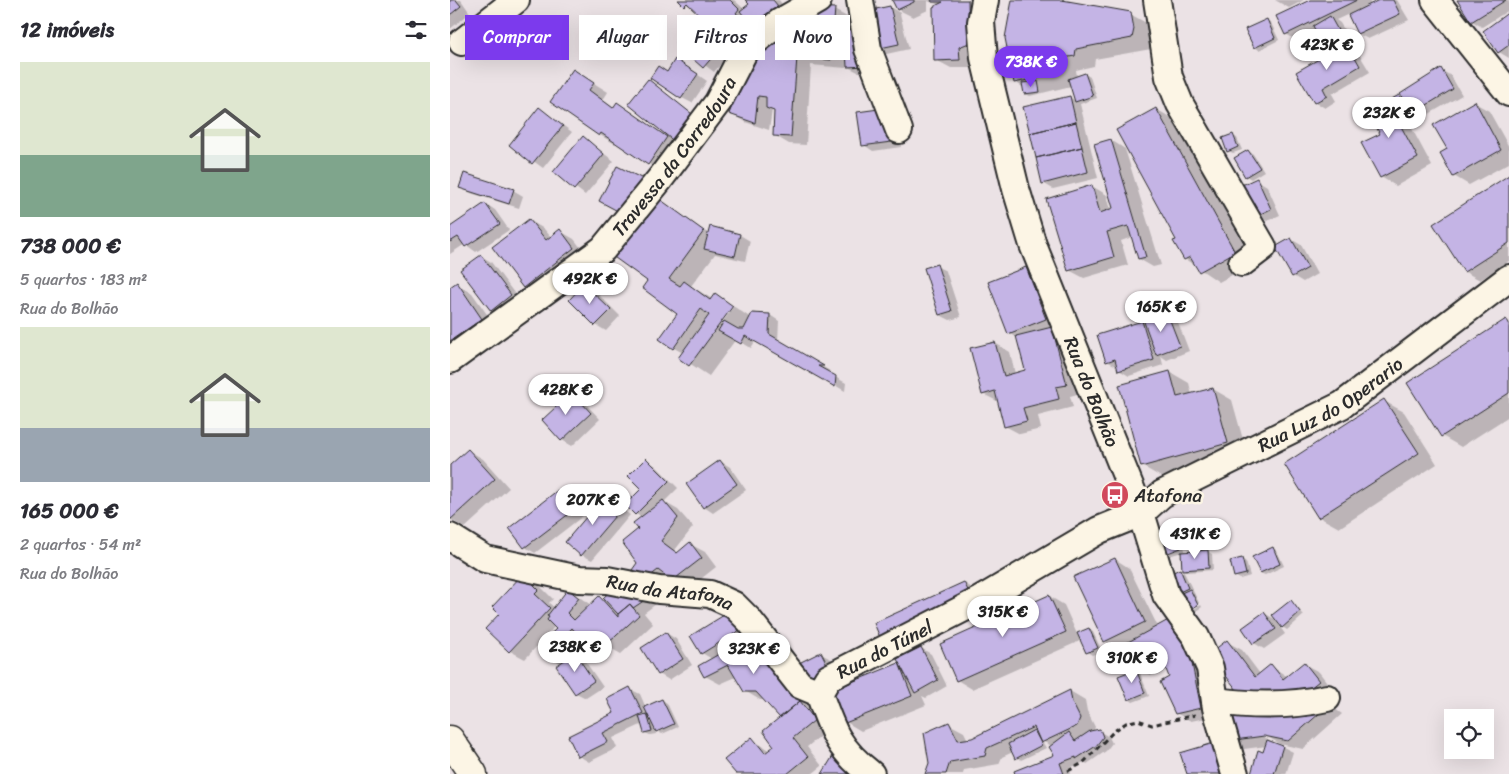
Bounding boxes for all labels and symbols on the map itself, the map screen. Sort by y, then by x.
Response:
pin: 423K € [1286,28,1368,71]
pin: 738K € [990,46,1072,88]
street label: Travessa da Corredoura [603,70,746,244]
pin: 232K € [1348,96,1430,139]
pin: 492K € [549,262,631,305]
pin: 165K € [1120,290,1202,333]
street label: Rua do Bolhão [1055,332,1129,453]
street label: Rua Luz do Operario [1252,348,1411,461]
pin: 428K € [525,374,607,416]
place label: Atafona [1133,479,1203,512]
bus stop icon: Atafona [1100,480,1130,510]
pin: 207K € [552,484,634,526]
pin: 431K € [1154,518,1236,560]
street label: Rua da Atafona [604,564,740,620]
pin: 315K € [962,596,1044,638]
street label: Rua do Túnel [830,611,940,688]
pin: 238K € [534,630,616,673]
pin: 323K € [713,632,795,675]
pin: 310K € [1091,642,1173,684]

